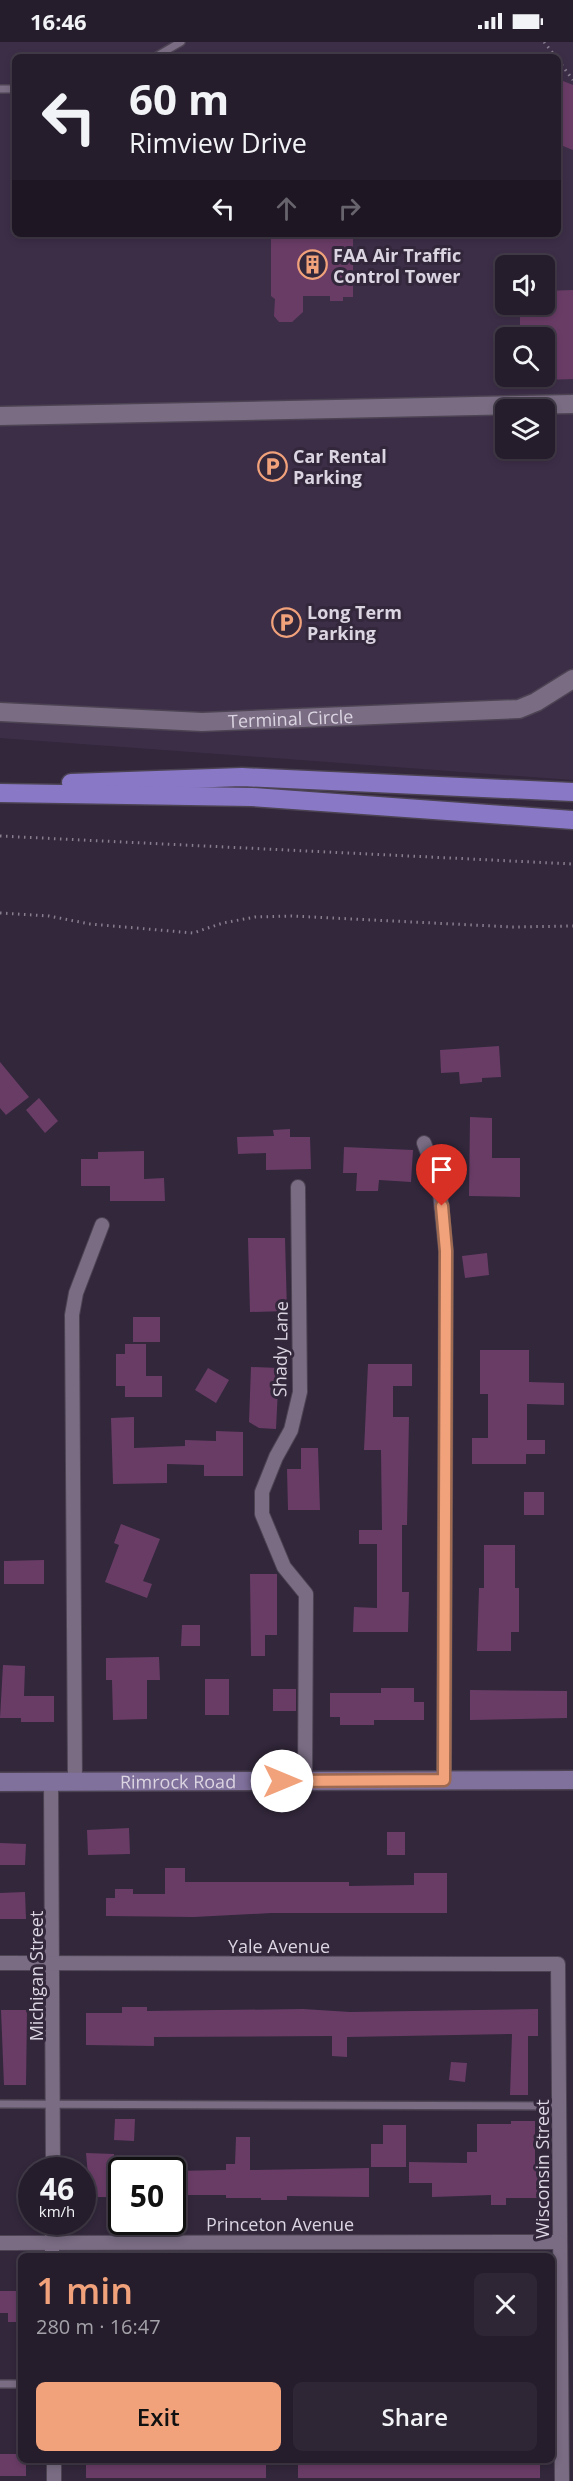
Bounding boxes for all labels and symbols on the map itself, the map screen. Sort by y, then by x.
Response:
place label: FAA Air Traffic Control Tower [333,243,461,288]
building icon: FAA Air Traffic Control Tower [296,249,328,281]
place label: Car Rental Parking [293,444,387,489]
parking icon: Car Rental Parking [256,450,288,482]
place label: Long Term Parking [307,600,402,645]
parking icon: Long Term Parking [270,606,302,638]
street label: Terminal Circle [228,704,354,733]
pin [416,1144,467,1206]
street label: Shady Lane [267,1301,293,1397]
position arrow [250,1749,314,1813]
street label: Rimrock Road [120,1769,236,1794]
street label: Michigan Street [24,1911,48,2041]
street label: Yale Avenue [228,1934,330,1958]
street label: Wisconsin Street [530,2099,554,2239]
speed limit sign: 50 [108,2157,186,2235]
street label: Princeton Avenue [206,2212,354,2236]

